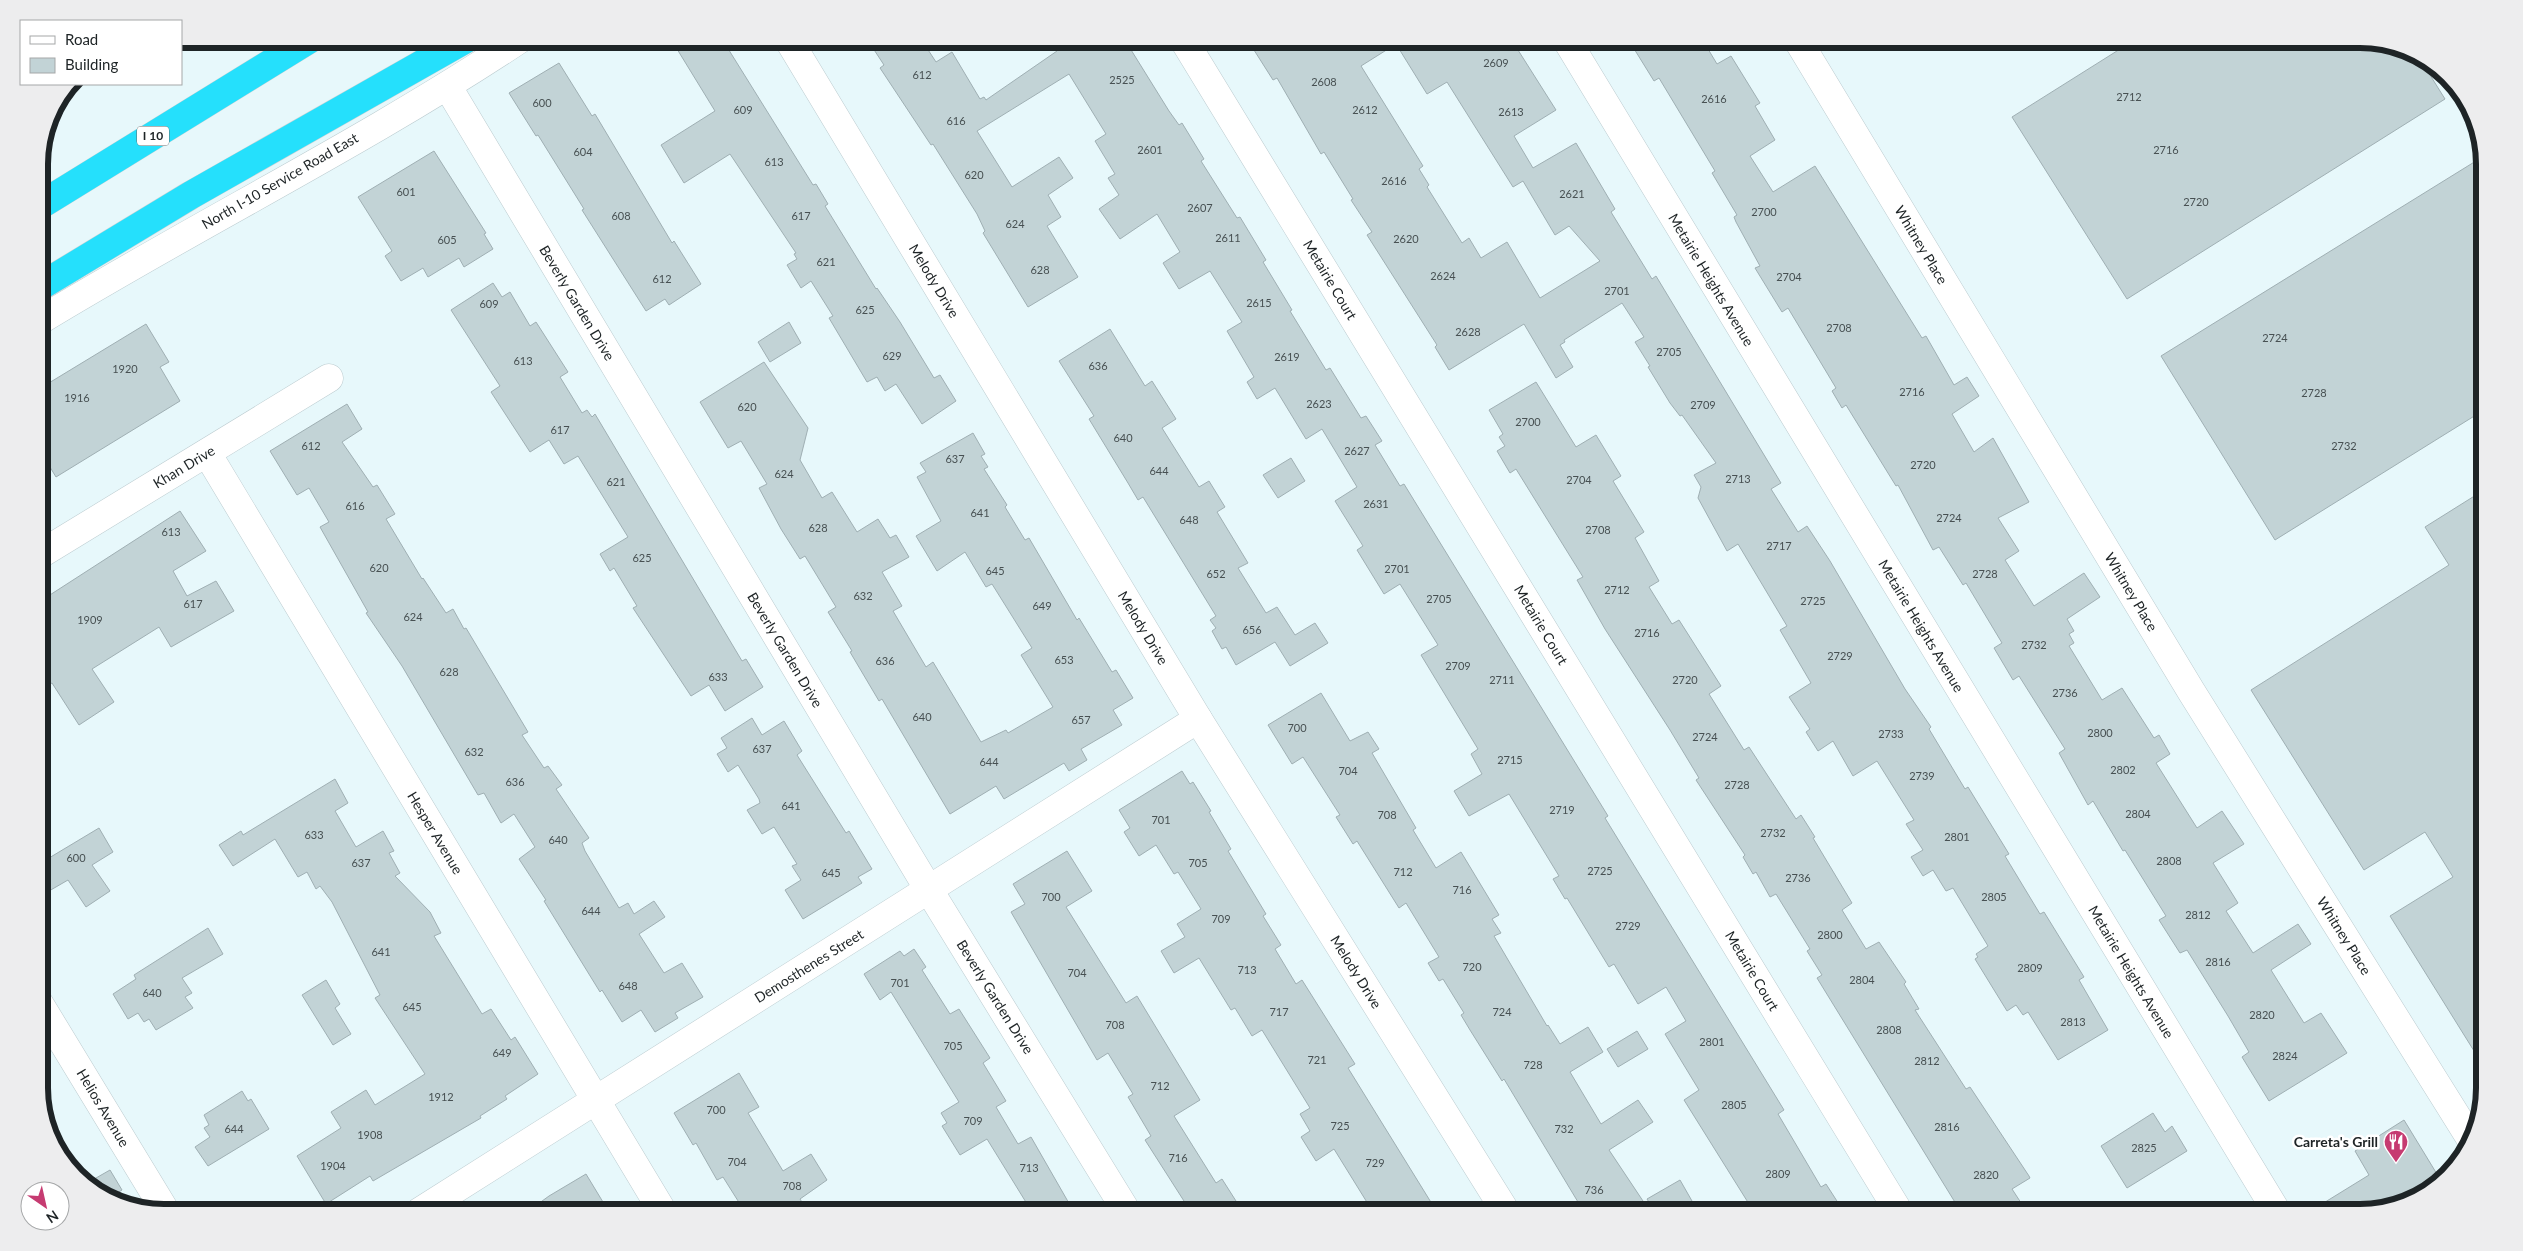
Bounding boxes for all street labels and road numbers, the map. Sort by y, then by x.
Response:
road number: I 10 [137,126,169,146]
street label: North I-10 Service Road East [199,129,361,232]
street label: Whitney Place [1891,202,1952,287]
street label: Metairie Heights Avenue [1665,210,1758,349]
street label: Metairie Court [1300,237,1361,323]
street label: Melody Drive [906,241,963,321]
street label: Beverly Garden Drive [536,242,619,363]
street label: Khan Drive [150,442,218,492]
street label: Whitney Place [2101,549,2162,634]
street label: Metairie Heights Avenue [1875,556,1968,695]
street label: Metairie Court [1511,582,1572,668]
street label: Melody Drive [1115,588,1172,668]
street label: Beverly Garden Drive [744,589,827,710]
street label: Hesper Avenue [404,788,467,877]
street label: Whitney Place [2314,894,2375,978]
street label: Metairie Heights Avenue [2085,902,2178,1041]
street label: Demosthenes Street [751,925,866,1006]
street label: Metairie Court [1722,928,1783,1014]
street label: Melody Drive [1327,932,1386,1011]
street label: Beverly Garden Drive [953,936,1037,1057]
street label: Helios Avenue [73,1066,133,1150]

